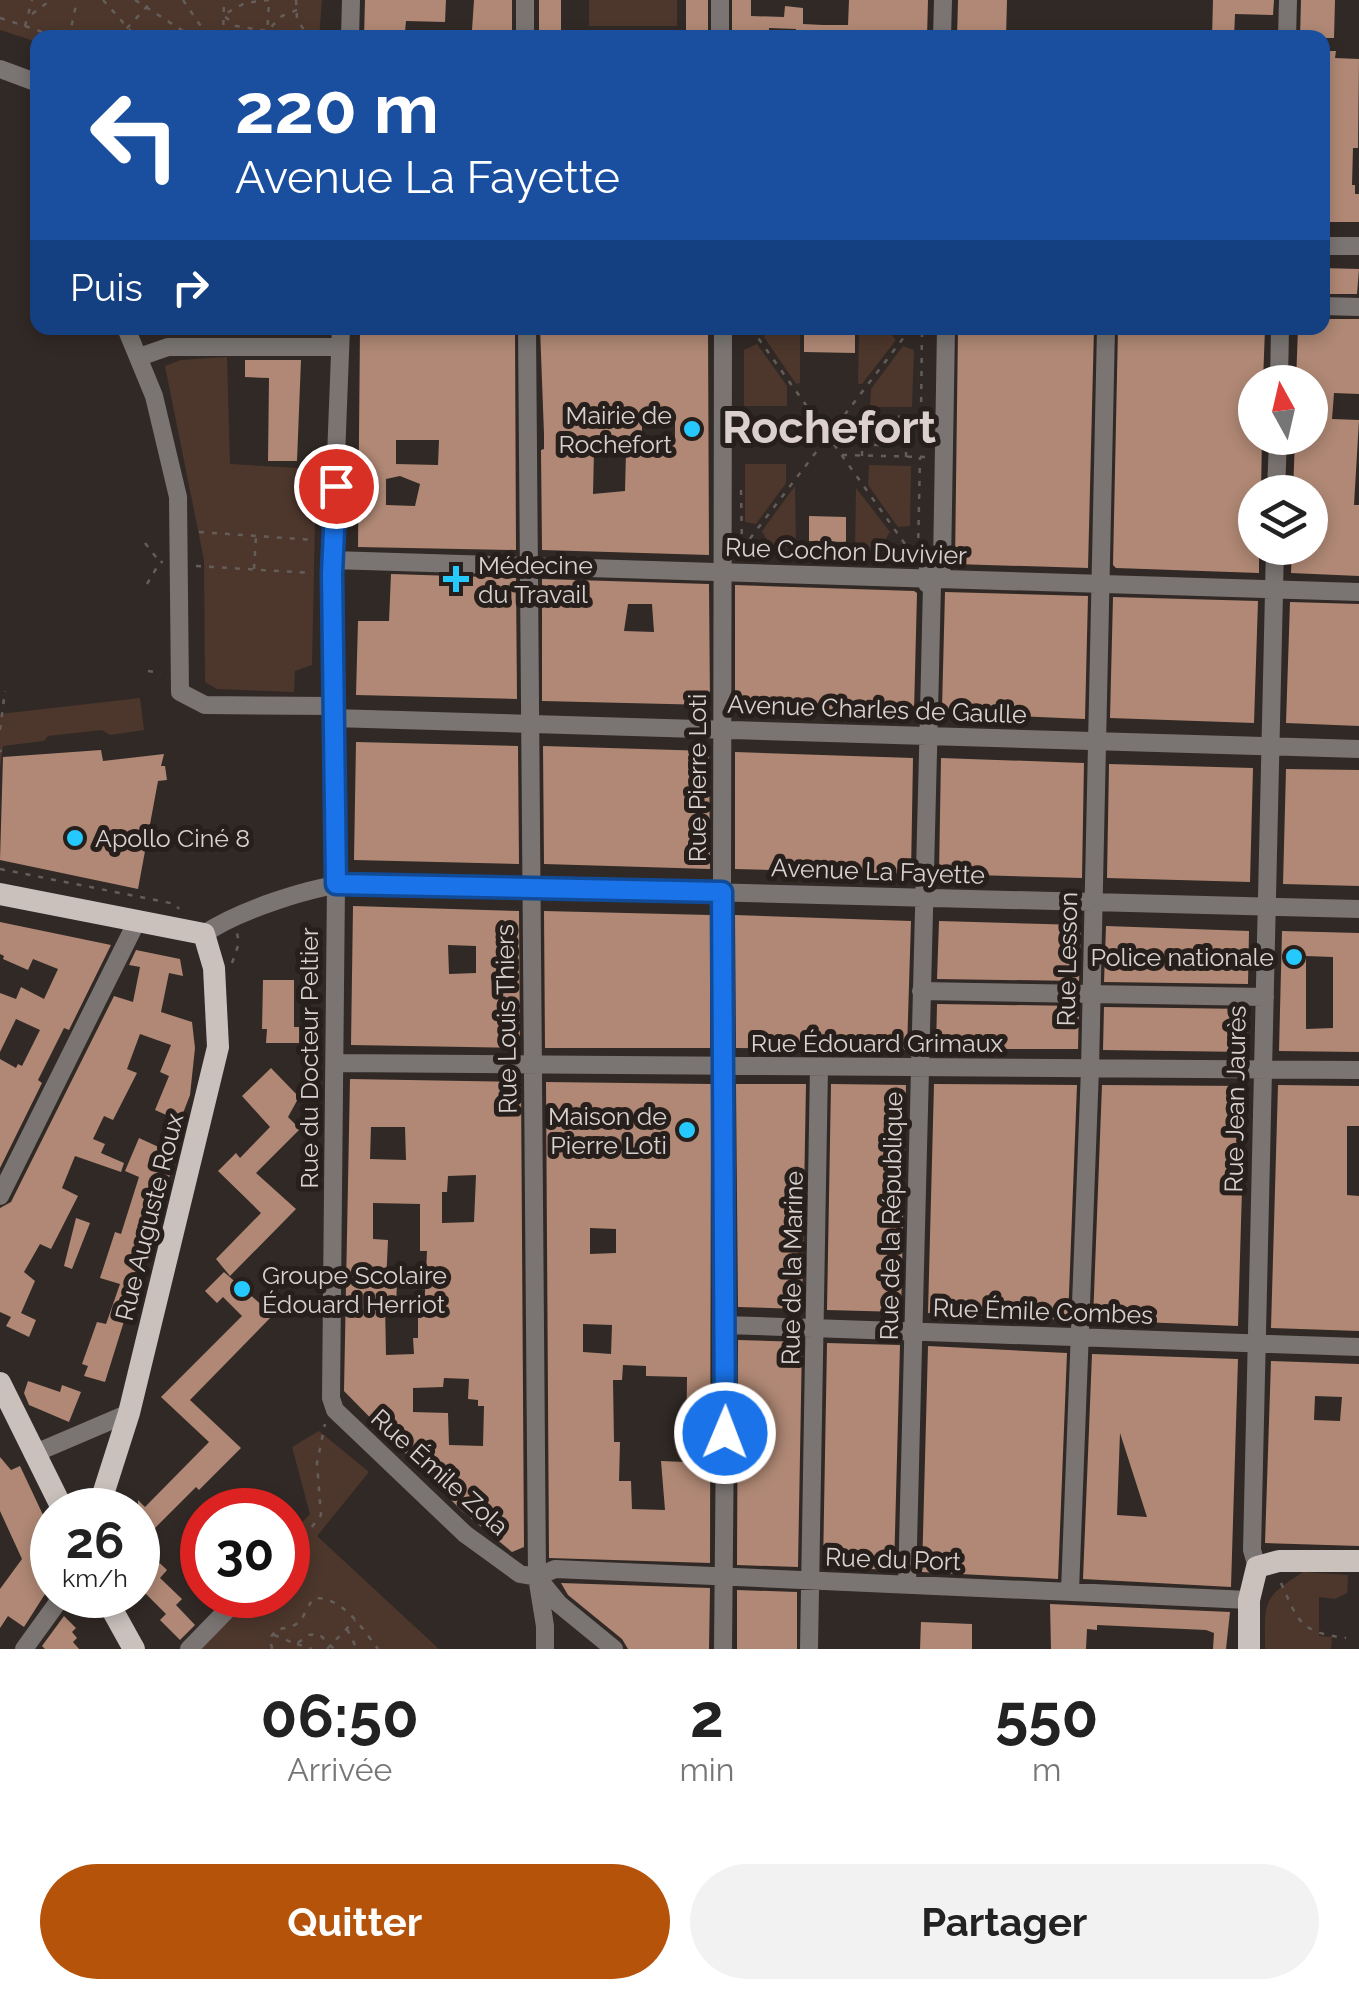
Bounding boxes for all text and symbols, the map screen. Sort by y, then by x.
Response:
text: 220 m [235,67,439,149]
icon: left [70,70,200,200]
text: Avenue La Fayette [235,151,620,204]
icon: right [163,260,218,315]
text: Puis [70,265,143,310]
north arrow [1238,365,1328,455]
map controls [1238,365,1328,565]
place label: Mairie de Rochefort [559,400,673,459]
district label: Rochefort [722,401,936,454]
marker: Mairie de Rochefort [681,418,703,440]
pin [294,444,379,529]
icon: arrive [309,459,364,514]
button: layers [1238,475,1328,565]
street label: Rue Cochon Duvivier [725,532,968,570]
place label: Médecine du Travail [478,550,593,609]
marker: Médecine du Travail [443,566,469,592]
street label: Avenue Charles de Gaulle [727,689,1027,729]
street label: Rue Pierre Loti [682,694,712,862]
place label: Apollo Ciné 8 [95,823,250,853]
marker: Apollo Ciné 8 [64,827,86,849]
street label: Avenue La Fayette [771,852,985,890]
street label: Rue Lesson [1051,891,1083,1027]
street label: Rue Louis Thiers [489,924,523,1114]
street label: Rue du Docteur Peltier [294,927,324,1189]
place label: Police nationale [1090,942,1274,972]
marker: Police nationale [1283,946,1305,968]
street label: Rue Jean Jaurès [1218,1005,1252,1193]
street label: Rue Édouard Grimaux [751,1028,1004,1058]
street label: Rue de la République [874,1091,908,1341]
place label: Maison de Pierre Loti [548,1101,667,1160]
street label: Rue Auguste Roux [109,1110,189,1324]
marker: Maison de Pierre Loti [676,1119,698,1141]
street label: Rue de la Marine [775,1171,809,1365]
place label: Groupe Scolaire Édouard Herriot [262,1260,447,1319]
marker: Groupe Scolaire Édouard Herriot [231,1278,253,1300]
street label: Rue Émile Combes [932,1292,1154,1330]
position arrow [673,1381,777,1485]
street label: Rue Émile Zola [365,1403,515,1541]
speed limit sign: 30 [180,1488,310,1618]
text: 26 [66,1511,124,1570]
street label: Rue du Port [824,1542,962,1576]
text: km/h [62,1563,128,1593]
text: 06:50 [261,1681,419,1751]
text: 2 [690,1681,724,1751]
text: 550 [995,1681,1098,1751]
text: Arrivée [287,1751,392,1788]
text: min [679,1751,734,1788]
text: m [1032,1751,1061,1788]
button: Quitter [40,1864,670,1979]
button: Partager [690,1864,1319,1979]

